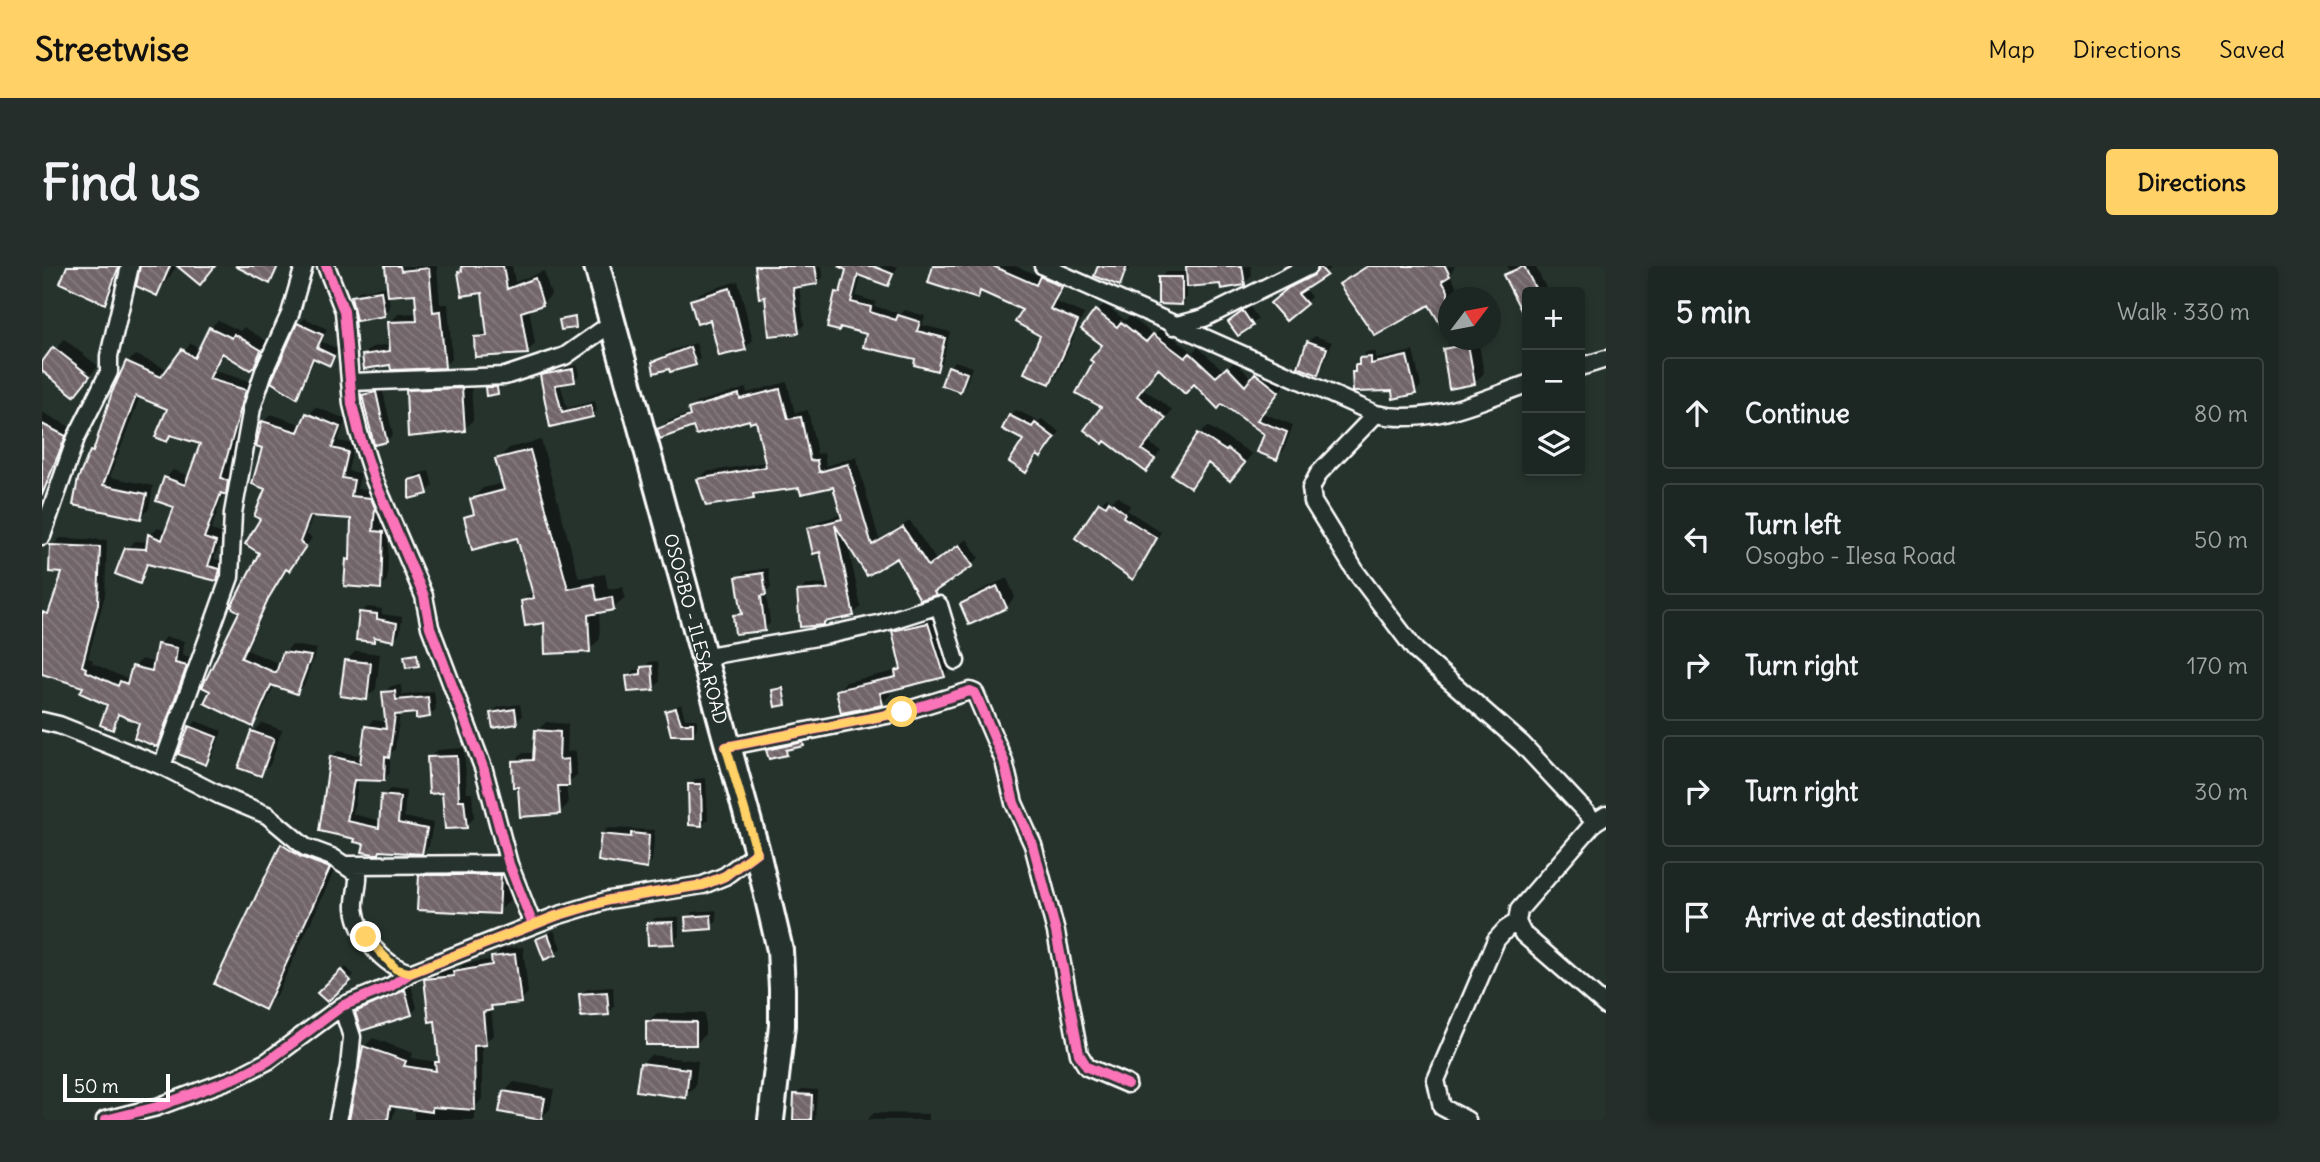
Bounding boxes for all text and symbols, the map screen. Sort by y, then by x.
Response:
text: Streetwise [35,28,189,70]
text: Map [1988,34,2035,64]
text: Directions [2073,34,2181,64]
text: Saved [2219,34,2285,64]
button: Directions [2106,149,2278,215]
text: Find us [42,152,200,213]
north arrow [1438,287,1501,350]
map controls [1522,287,1585,476]
button: + [1522,287,1585,350]
text: 5 min [1676,293,1751,331]
text: Walk · 330 m [2117,297,2250,326]
button: − [1522,350,1585,413]
icon: ahead [1678,394,1716,432]
text: Continue [1745,397,1850,430]
text: 80 m [2194,399,2248,428]
button: layers [1522,413,1585,476]
text: Turn left [1745,508,1841,541]
icon: left [1678,520,1716,558]
text: 50 m [2194,525,2248,554]
street label: OSOGBO - ILESA ROAD [659,531,733,727]
text: Osogbo - Ilesa Road [1745,541,1956,570]
icon: right [1678,646,1716,684]
text: Turn right [1745,649,1858,682]
text: 170 m [2187,651,2248,680]
route start [886,696,917,727]
icon: right [1678,772,1716,810]
text: Turn right [1745,775,1858,808]
text: 30 m [2194,777,2248,806]
icon: arrive [1678,898,1716,936]
text: Arrive at destination [1745,901,1981,934]
route end [350,921,381,952]
scale bar [63,1071,170,1103]
text: 50 m [74,1074,119,1098]

